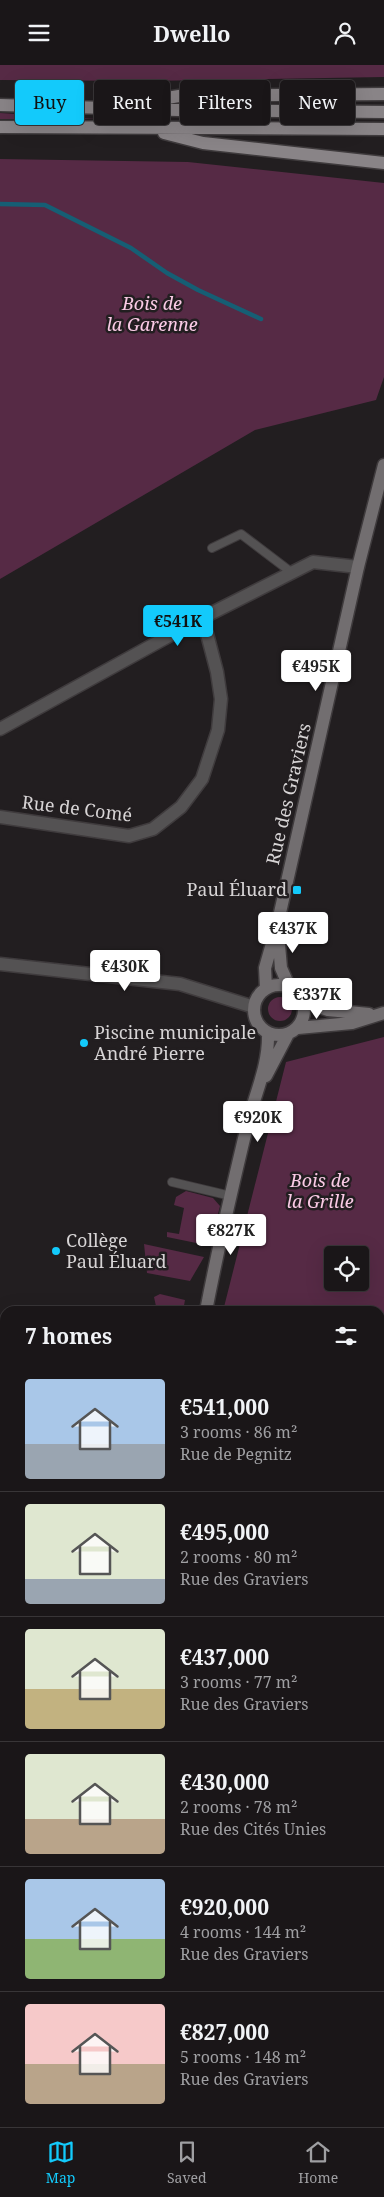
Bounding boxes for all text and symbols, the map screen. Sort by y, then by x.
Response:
text: Dwello [153,18,231,48]
icon: menu [25,19,53,47]
icon: person [331,19,359,47]
chip: Buy [15,80,84,125]
chip: Rent [94,80,170,125]
chip: Filters [180,80,270,125]
chip: New [280,80,355,125]
park label: Bois de la Garenne [106,291,198,336]
pin: €541K [143,605,213,647]
text: €541K [154,610,202,632]
pin: €495K [281,649,351,692]
text: €495K [292,655,340,677]
street label: Rue des Graviers [260,721,316,867]
street label: Rue de Comé [21,789,134,827]
place label: Paul Éluard [186,877,287,901]
marker: Paul Éluard [291,884,303,896]
pin: €437K [258,911,328,954]
text: €437K [269,917,317,939]
pin: €430K [90,949,160,992]
text: €430K [101,955,149,977]
pin: €337K [282,977,352,1020]
text: €337K [293,983,341,1005]
place label: Piscine municipale André Pierre [94,1020,256,1065]
marker: Piscine municipale André Pierre [78,1037,90,1049]
pin: €920K [223,1101,293,1143]
text: €920K [234,1106,282,1128]
park label: Bois de la Grille [286,1168,354,1213]
pin: €827K [196,1213,266,1256]
text: €827K [207,1219,255,1241]
place label: Collège Paul Éluard [66,1228,167,1273]
marker: Collège Paul Éluard [50,1245,62,1257]
map controls [324,1246,369,1291]
button: locate [324,1246,369,1291]
text: 7 homes [25,1322,112,1350]
icon: filters [332,1322,360,1350]
text: €541,000 [180,1393,269,1421]
icon: home [65,1399,125,1459]
text: 3 rooms · 86 m² [180,1421,297,1443]
text: Rue de Pegnitz [180,1443,292,1465]
text: €495,000 [180,1518,269,1546]
icon: home [65,1524,125,1584]
text: 2 rooms · 80 m² [180,1546,297,1568]
text: Rue des Graviers [180,1568,308,1590]
text: €437,000 [180,1643,269,1671]
icon: home [65,1649,125,1709]
text: 3 rooms · 77 m² [180,1671,297,1693]
text: Rue des Graviers [180,1693,308,1715]
text: €430,000 [180,1768,269,1796]
icon: home [65,1774,125,1834]
text: 2 rooms · 78 m² [180,1796,297,1818]
text: Rue des Cités Unies [180,1818,326,1840]
text: €920,000 [180,1893,269,1921]
icon: home [65,1899,125,1959]
text: 4 rooms · 144 m² [180,1921,306,1943]
text: Rue des Graviers [180,1943,308,1965]
text: €827,000 [180,2018,269,2046]
icon: home [65,2024,125,2084]
text: 5 rooms · 148 m² [180,2046,306,2068]
text: Rue des Graviers [180,2068,308,2090]
tab: Map [46,2138,75,2187]
tab: Saved [167,2138,207,2187]
tab: Home [298,2138,338,2187]

